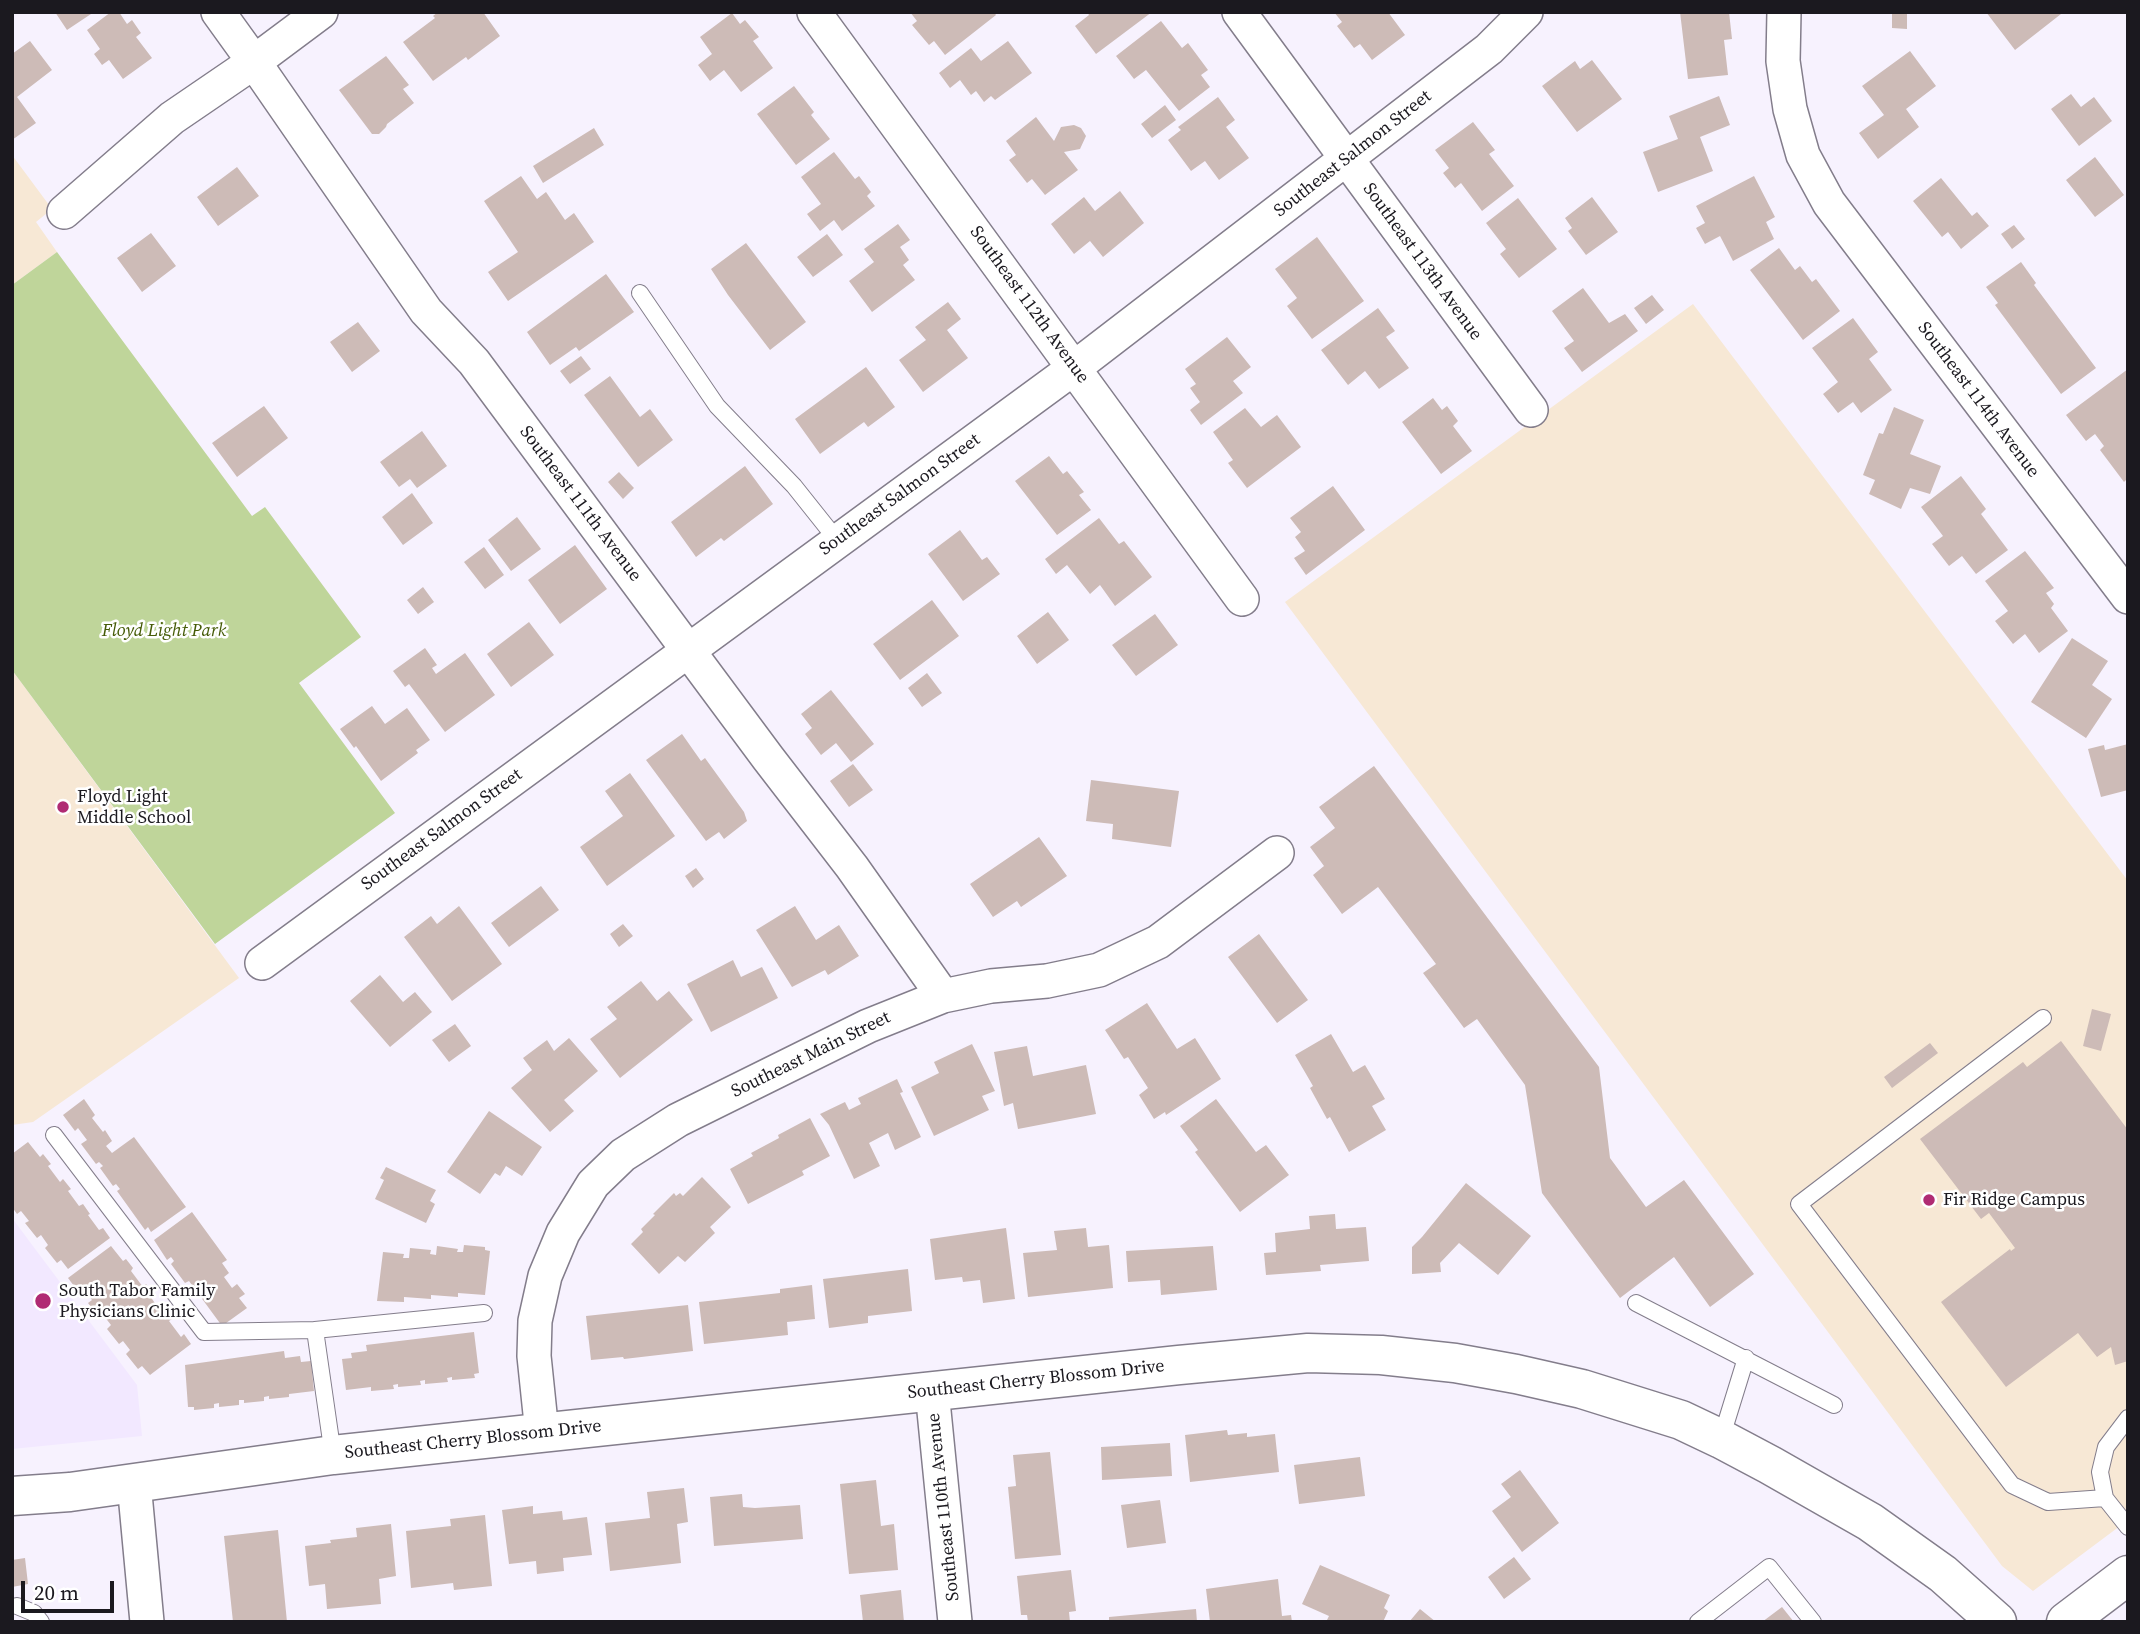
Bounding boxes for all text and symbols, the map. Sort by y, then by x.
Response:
street label: Southeast Salmon Street [1270,86,1436,222]
street label: Southeast 113th Avenue [1358,179,1486,345]
street label: Southeast 112th Avenue [965,222,1093,388]
street label: Southeast 114th Avenue [1912,318,2044,482]
street label: Southeast 111th Avenue [514,422,646,586]
street label: Southeast Salmon Street [815,429,985,561]
park label: Floyd Light Park [102,620,226,642]
street label: Southeast Salmon Street [357,764,527,896]
place label: Floyd Light Middle School [77,786,191,828]
marker: Floyd Light Middle School [55,799,71,815]
street label: Southeast Main Street [728,1007,894,1103]
place label: Fir Ridge Campus [1943,1189,2085,1211]
marker: Fir Ridge Campus [1921,1192,1937,1208]
place label: South Tabor Family Physicians Clinic [59,1280,215,1322]
marker: South Tabor Family Physicians Clinic [33,1291,53,1311]
street label: Southeast Cherry Blossom Drive [907,1356,1165,1404]
street label: Southeast 110th Avenue [923,1412,965,1602]
street label: Southeast Cherry Blossom Drive [344,1416,602,1464]
scale bar [24,1568,117,1612]
text: 20 m [34,1578,79,1607]

